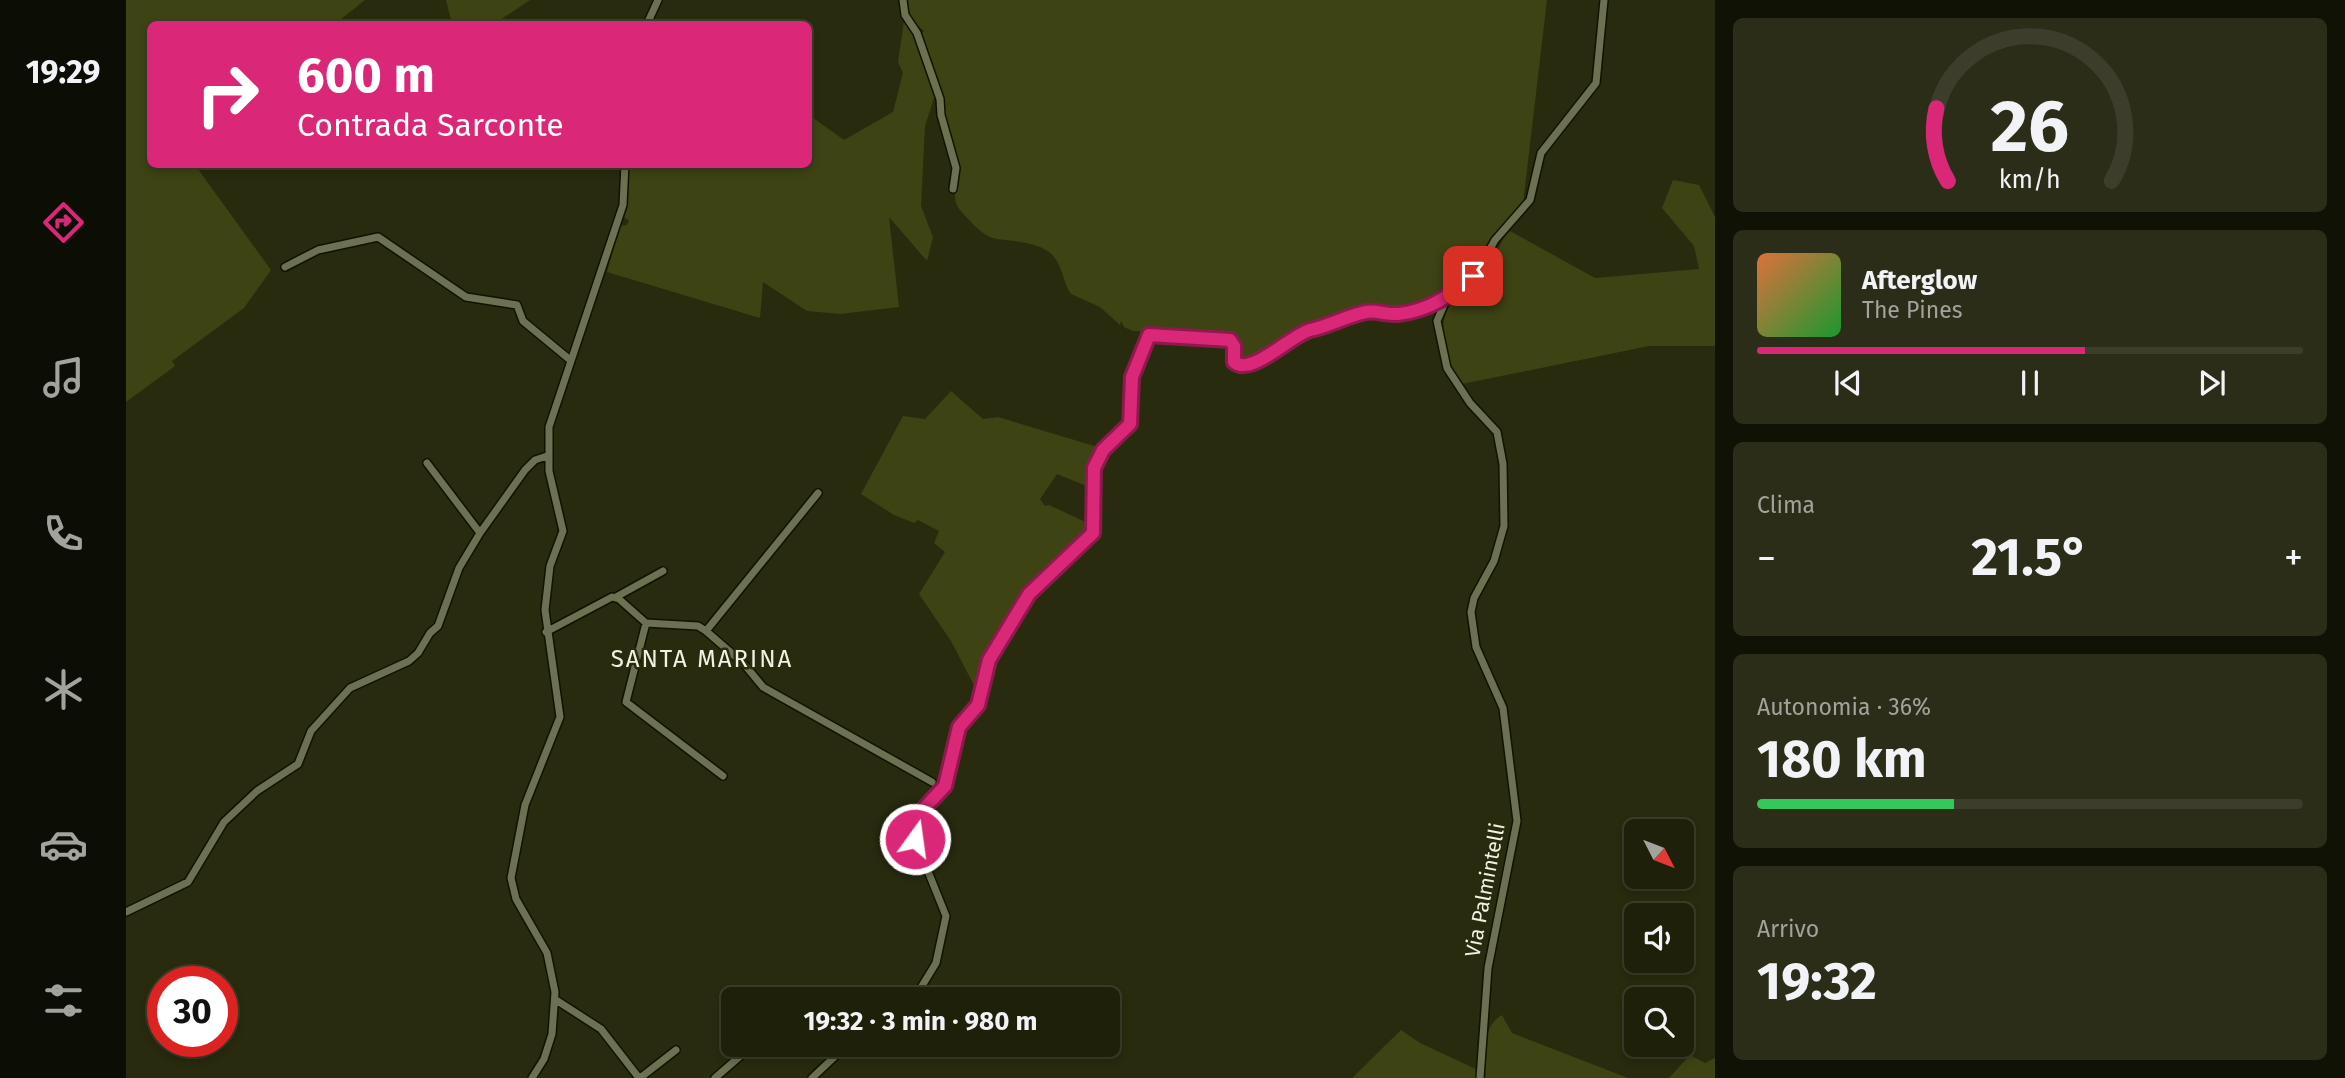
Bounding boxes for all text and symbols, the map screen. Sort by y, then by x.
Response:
text: 600 m [297,46,435,105]
icon: right [182,49,273,140]
text: 19:29 [26,53,100,91]
text: 26 [1991,83,2069,170]
text: Contrada Sarconte [297,106,564,144]
text: km/h [1999,165,2061,195]
icon: directions [39,198,88,247]
pin [1443,246,1503,306]
icon: arrive [1454,257,1492,295]
text: Afterglow [1862,265,1977,296]
text: The Pines [1862,296,1963,324]
icon: music [39,353,88,402]
icon: previous [1829,364,1867,402]
icon: pause [2011,364,2049,402]
icon: next [2193,364,2231,402]
text: Clima [1757,491,1815,519]
icon: phone [39,509,88,558]
text: 21.5° [1971,526,2089,589]
text: − [1757,535,1776,581]
text: + [2284,535,2303,581]
district label: SANTA MARINA [611,645,793,673]
icon: climate [39,665,88,714]
text: Autonomia · 36% [1757,693,1931,721]
text: 180 km [1757,728,1927,791]
position arrow [878,802,952,876]
north arrow [1624,819,1694,889]
map controls [1624,819,1694,1057]
icon: car [39,820,88,869]
street label: Via Palmintelli [1459,821,1511,959]
button: sound [1624,903,1694,973]
text: Arrivo [1757,915,1819,943]
text: 19:32 [1757,950,1877,1013]
speed limit sign: 30 [147,966,238,1057]
icon: filters [39,976,88,1025]
button: search [1624,987,1694,1057]
text: 19:32 · 3 min · 980 m [803,1006,1038,1037]

